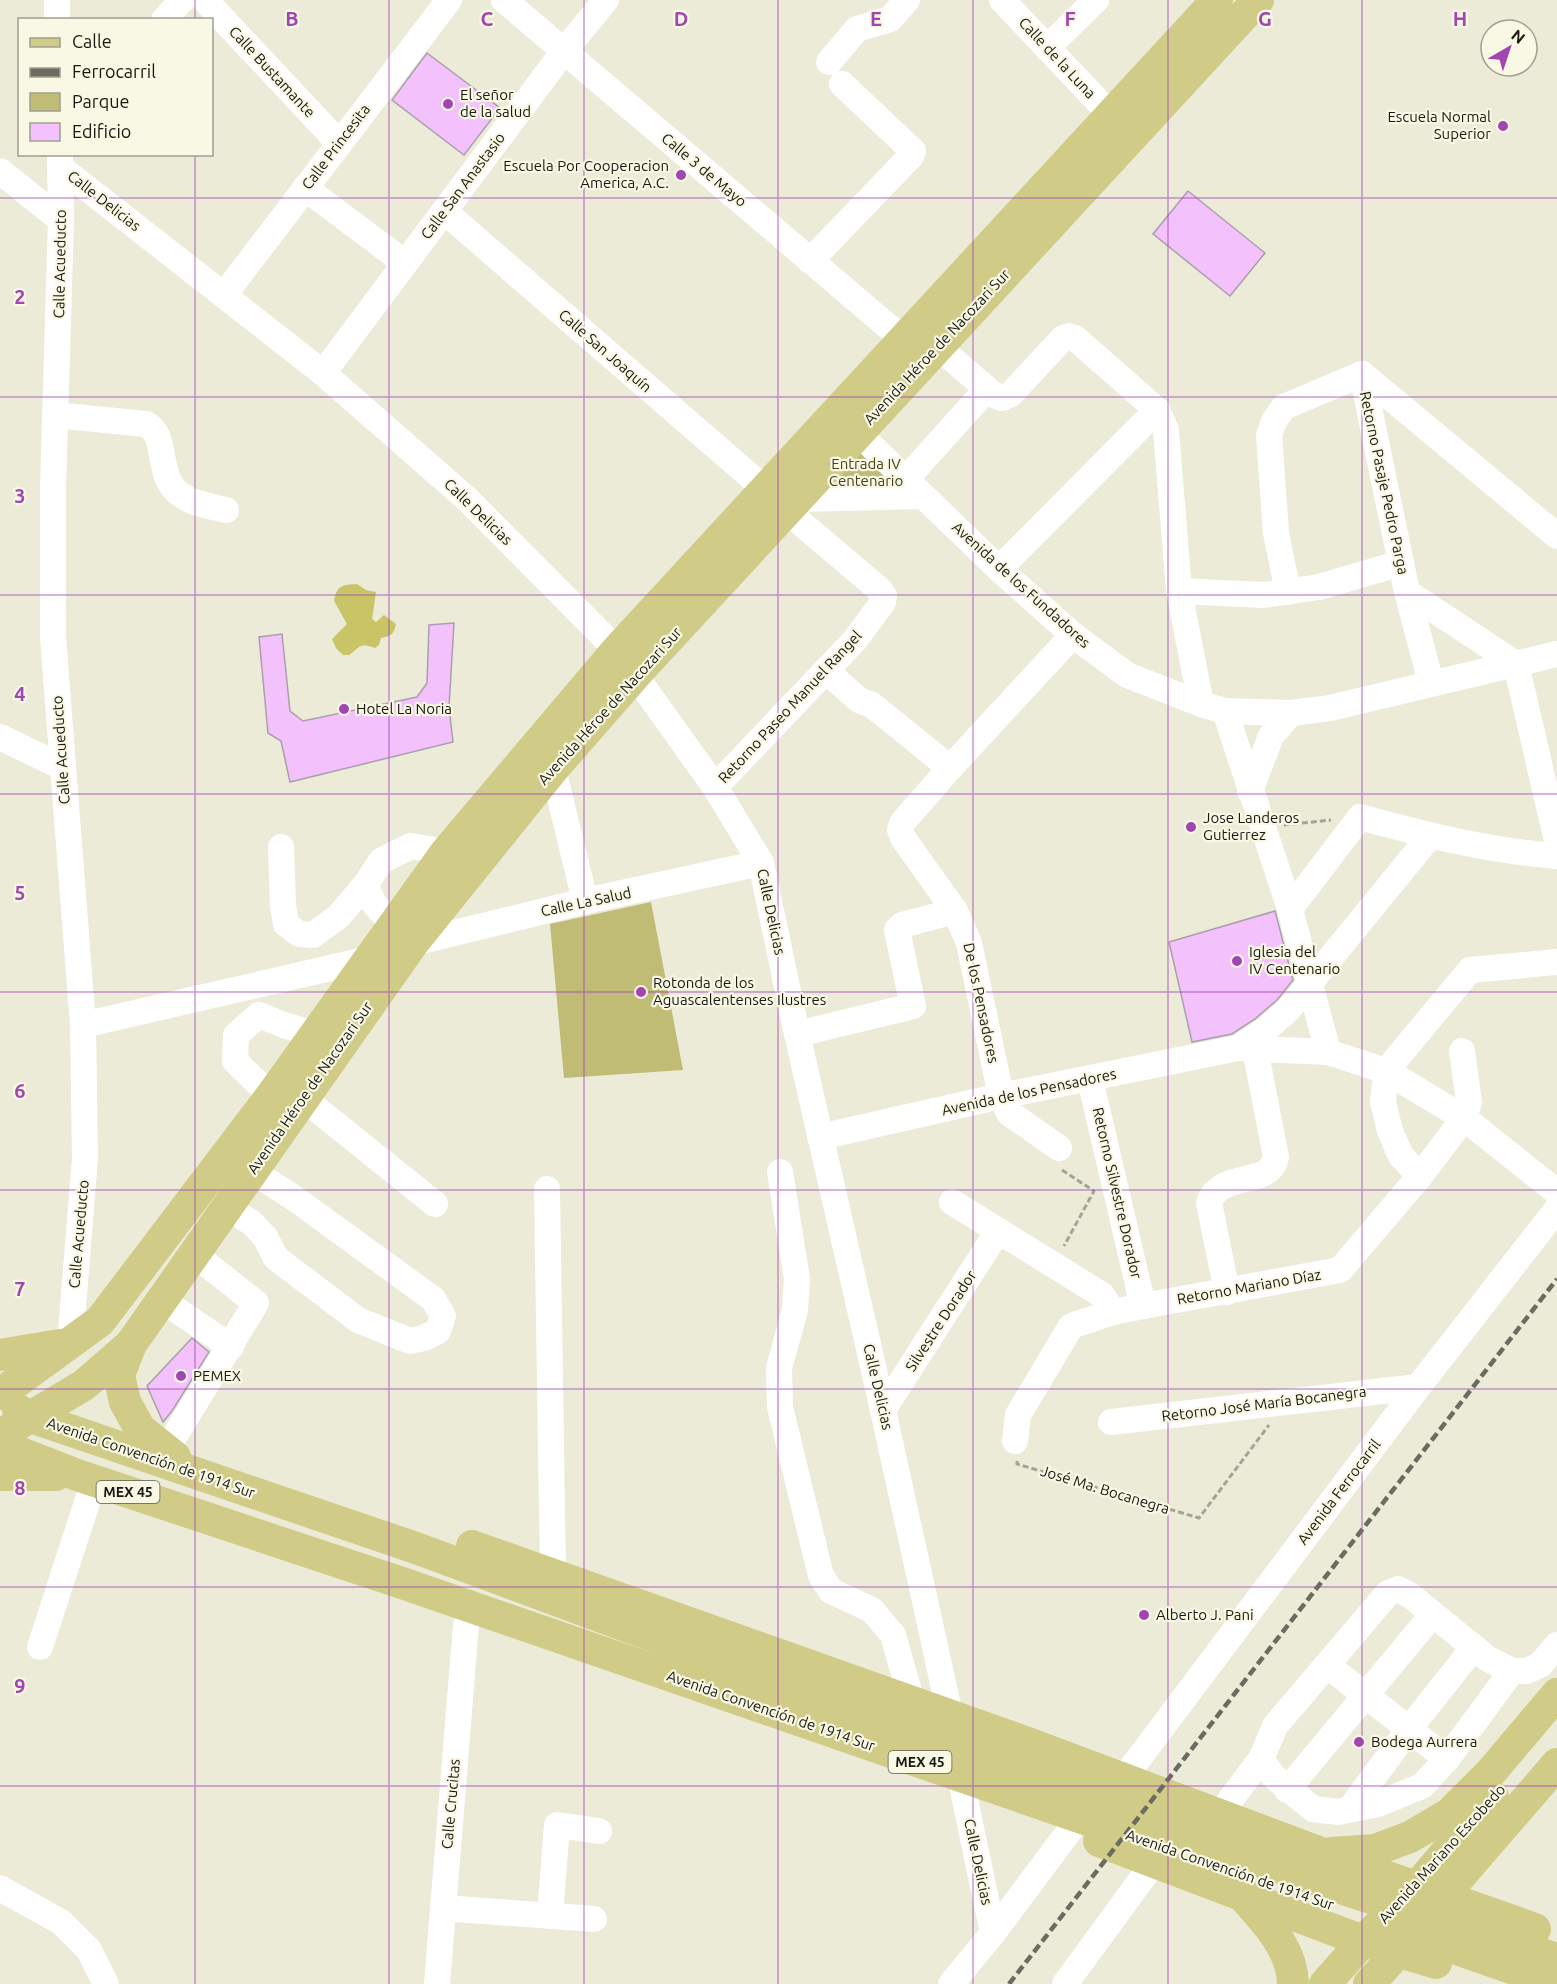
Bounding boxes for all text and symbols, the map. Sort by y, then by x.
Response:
text: B [285,7,299,30]
text: C [481,7,494,30]
text: D [674,7,688,30]
text: E [870,7,882,30]
text: F [1064,7,1076,30]
text: G [1258,7,1272,30]
text: H [1453,7,1467,30]
street label: Calle de la Luna [1015,14,1099,102]
legend [18,18,213,156]
north arrow [1479,18,1539,78]
street label: Calle Bustamante [226,23,319,121]
text: N [1508,26,1529,47]
text: Calle [72,31,112,51]
text: Ferrocarril [72,61,156,81]
place label: El señor de la salud [460,86,531,120]
text: Parque [72,91,129,111]
marker: El señor de la salud [441,97,455,111]
street label: Calle Princesita [298,101,373,193]
place label: Escuela Normal Superior [1387,108,1491,142]
marker: Escuela Normal Superior [1496,119,1510,133]
text: Edificio [72,121,131,141]
street label: Calle San Anastasio [417,129,508,242]
street label: Calle 3 de Mayo [658,129,750,210]
place label: Escuela Por Cooperacion America, A.C. [503,157,669,191]
street label: Calle Delicias [64,167,144,234]
marker: Escuela Por Cooperacion America, A.C. [674,168,688,182]
street label: Calle Acueducto [50,209,69,319]
street label: Avenida Héroe de Nacozari Sur [860,265,1013,428]
text: 2 [14,285,26,308]
street label: Calle San Joaquín [555,306,655,396]
street label: Retorno Pasaje Pedro Parga [1357,390,1412,576]
park label: Entrada IV Centenario [829,455,903,489]
street label: Calle Delicias [441,475,516,548]
text: 3 [14,484,26,507]
street label: Avenida de los Fundadores [949,518,1094,651]
street label: Avenida Héroe de Nacozari Sur [534,623,685,788]
street label: Retorno Paseo Manuel Rangel [714,627,865,786]
text: 4 [14,682,26,705]
street label: Calle Acueducto [48,695,73,805]
place label: Hotel La Noria [356,700,452,717]
marker: Hotel La Noria [337,702,351,716]
place label: Jose Landeros Gutierrez [1203,809,1299,843]
marker: Jose Landeros Gutierrez [1184,820,1198,834]
street label: Calle Delicias [754,867,789,957]
text: 5 [14,881,26,904]
street label: Calle La Salud [539,884,633,919]
street label: De los Pensadores [960,941,1003,1065]
place label: Iglesia del IV Centenario [1249,943,1340,977]
marker: Iglesia del IV Centenario [1230,954,1244,968]
place label: Rotonda de los Aguascalentenses Ilustres [653,974,826,1008]
marker: Rotonda de los Aguascalentenses Ilustres [634,985,648,999]
street label: Avenida Héroe de Nacozari Sur [244,998,376,1177]
street label: Avenida de los Pensadores [940,1065,1118,1118]
text: 6 [14,1079,26,1102]
street label: Retorno Silvestre Dorador [1089,1105,1146,1281]
street label: Calle Acueducto [65,1179,92,1289]
street label: Retorno Mariano Díaz [1175,1265,1322,1308]
street label: Silvestre Dorador [902,1267,980,1374]
text: 7 [14,1277,26,1300]
street label: Calle Delicias [860,1342,897,1432]
place label: PEMEX [193,1367,241,1384]
marker: PEMEX [174,1369,188,1383]
street label: Retorno José María Bocanegra [1161,1383,1367,1424]
street label: Avenida Convención de 1914 Sur [45,1414,258,1501]
street label: Avenida Ferrocarril [1294,1436,1384,1548]
street label: José Ma. Bocanegra [1039,1462,1172,1517]
text: 8 [14,1476,26,1499]
road number: MEX 45 [96,1481,160,1503]
place label: Alberto J. Pani [1156,1606,1254,1623]
marker: Alberto J. Pani [1137,1608,1151,1622]
street label: Avenida Convención de 1914 Sur [665,1667,878,1754]
text: 9 [14,1674,26,1697]
place label: Bodega Aurrera [1371,1733,1477,1750]
marker: Bodega Aurrera [1352,1735,1366,1749]
road number: MEX 45 [888,1751,952,1773]
street label: Calle Crucitas [438,1758,463,1850]
street label: Avenida Mariano Escobedo [1375,1781,1509,1927]
street label: Calle Delicias [961,1817,996,1907]
street label: Avenida Convención de 1914 Sur [1124,1826,1337,1913]

